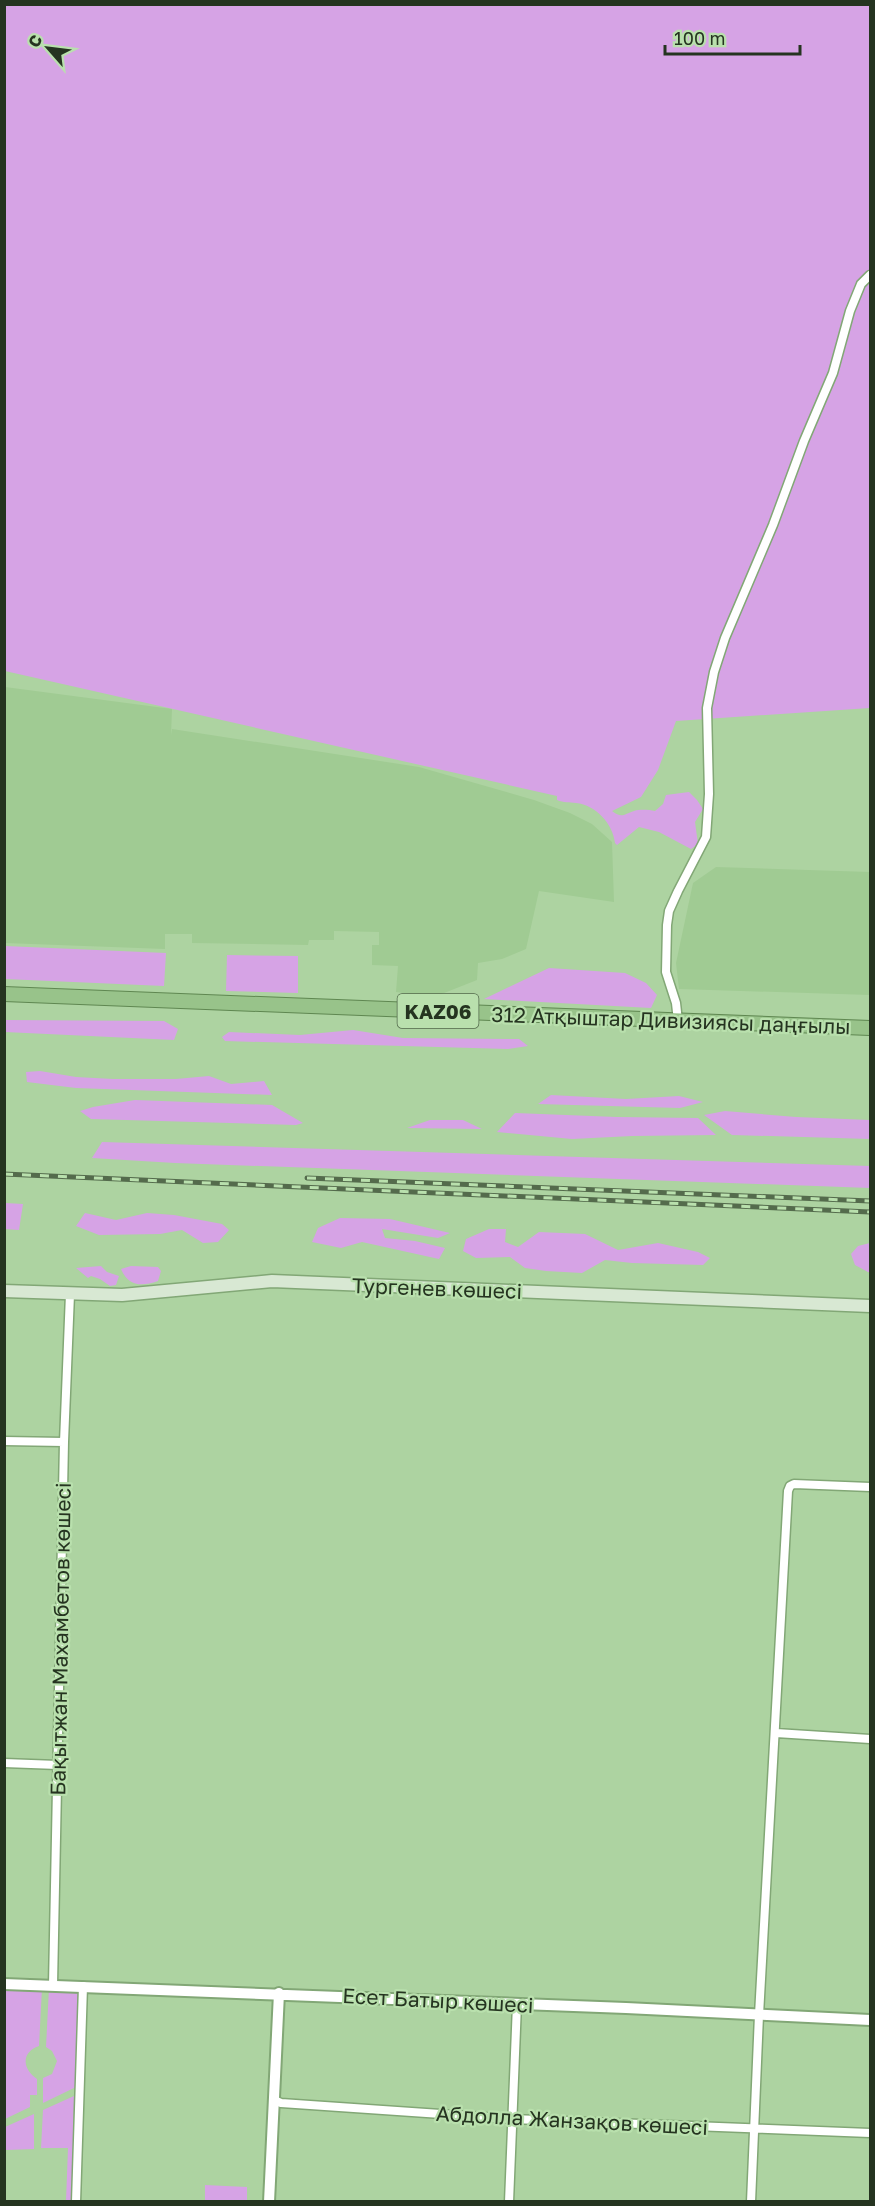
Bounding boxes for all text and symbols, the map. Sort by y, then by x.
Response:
north arrow [18,18,78,78]
scale bar [665,18,800,56]
text: 100 m [674,27,725,49]
text: С [23,31,46,51]
road number: KАZ06 [398,994,478,1028]
street label: 312 Атқыштар Дивизиясы даңғылы [491,1001,851,1039]
street label: Тургенев көшесі [351,1272,523,1304]
street label: Бақытжан Махамбетов көшесі [44,1482,76,1796]
street label: Есет Батыр көшесі [342,1982,534,2018]
street label: Абдолла Жанзақов көшесі [435,2100,709,2140]

